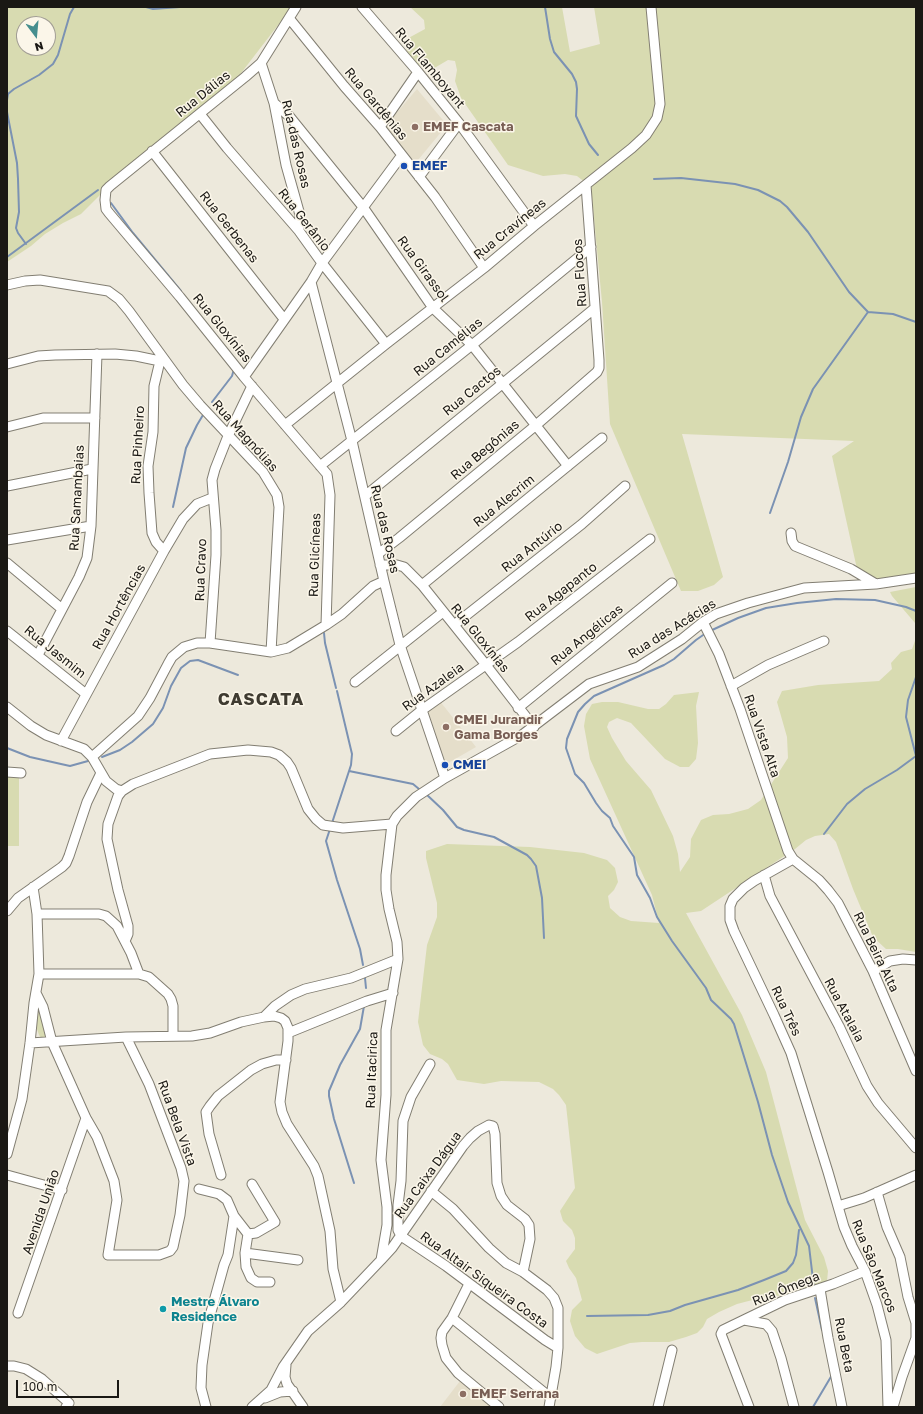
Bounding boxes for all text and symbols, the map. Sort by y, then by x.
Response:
north arrow [16,16,56,56]
street label: Rua Flamboyant [392,24,468,112]
text: N [33,40,45,54]
street label: Rua Gardênias [341,65,411,143]
street label: Rua Dálias [173,67,233,121]
street label: Rua das Rosas [278,98,314,190]
place label: EMEF Cascata [423,119,514,135]
marker: EMEF Cascata [410,122,420,132]
place label: EMEF [412,158,448,174]
marker: EMEF [399,161,409,171]
street label: Rua Gerânio [275,186,333,254]
street label: Rua Gerbenas [196,188,262,266]
street label: Rua Cravíneas [471,195,549,263]
street label: Rua Girassol [394,233,452,305]
street label: Rua Flocos [570,238,590,308]
street label: Rua Gloxínias [189,290,255,366]
street label: Rua Camélias [410,314,486,380]
street label: Rua Cactos [440,363,504,419]
street label: Rua Magnólias [209,397,281,475]
street label: Rua Pinheiro [128,405,148,485]
street label: Rua Begônias [448,417,522,483]
street label: Rua Samambaias [66,445,88,551]
street label: Rua Alecrim [470,472,538,530]
street label: Rua das Rosas [367,483,403,575]
street label: Rua Glicíneas [306,513,324,597]
street label: Rua Antúrio [498,518,566,576]
street label: Rua Cravo [192,538,210,602]
street label: Rua Agapanto [522,559,600,625]
street label: Rua Hortências [89,561,149,653]
street label: Rua das Acácias [625,596,719,662]
street label: Rua Gloxínias [447,600,513,676]
street label: Rua Angélicas [548,601,626,669]
street label: Rua Jasmim [21,622,89,682]
street label: Rua Azaleia [399,659,467,715]
district label: CASCATA [218,690,304,710]
street label: Rua Vista Alta [740,692,784,780]
place label: CMEI Jurandir Gama Borges [454,712,543,743]
marker: CMEI Jurandir Gama Borges [441,722,451,732]
place label: CMEI [453,757,486,773]
marker: CMEI [440,760,450,770]
street label: Rua Beira Alta [850,909,902,995]
street label: Rua Atalaia [821,975,867,1045]
street label: Rua Três [768,984,804,1038]
street label: Rua Itacirica [363,1031,381,1109]
street label: Rua Bela Vista [154,1078,200,1168]
street label: Rua Caixa Dágua [391,1128,465,1222]
street label: Avenida União [19,1168,63,1256]
street label: Rua São Marcos [848,1217,900,1315]
street label: Rua Altair Siqueira Costa [417,1228,551,1332]
street label: Rua Ômega [750,1268,822,1310]
place label: Mestre Álvaro Residence [171,1294,259,1325]
marker: Mestre Álvaro Residence [158,1304,168,1314]
street label: Rua Beta [831,1316,857,1374]
scale bar [18,1372,121,1398]
text: 100 m [23,1379,57,1394]
place label: EMEF Serrana [471,1386,559,1402]
marker: EMEF Serrana [458,1389,468,1399]

